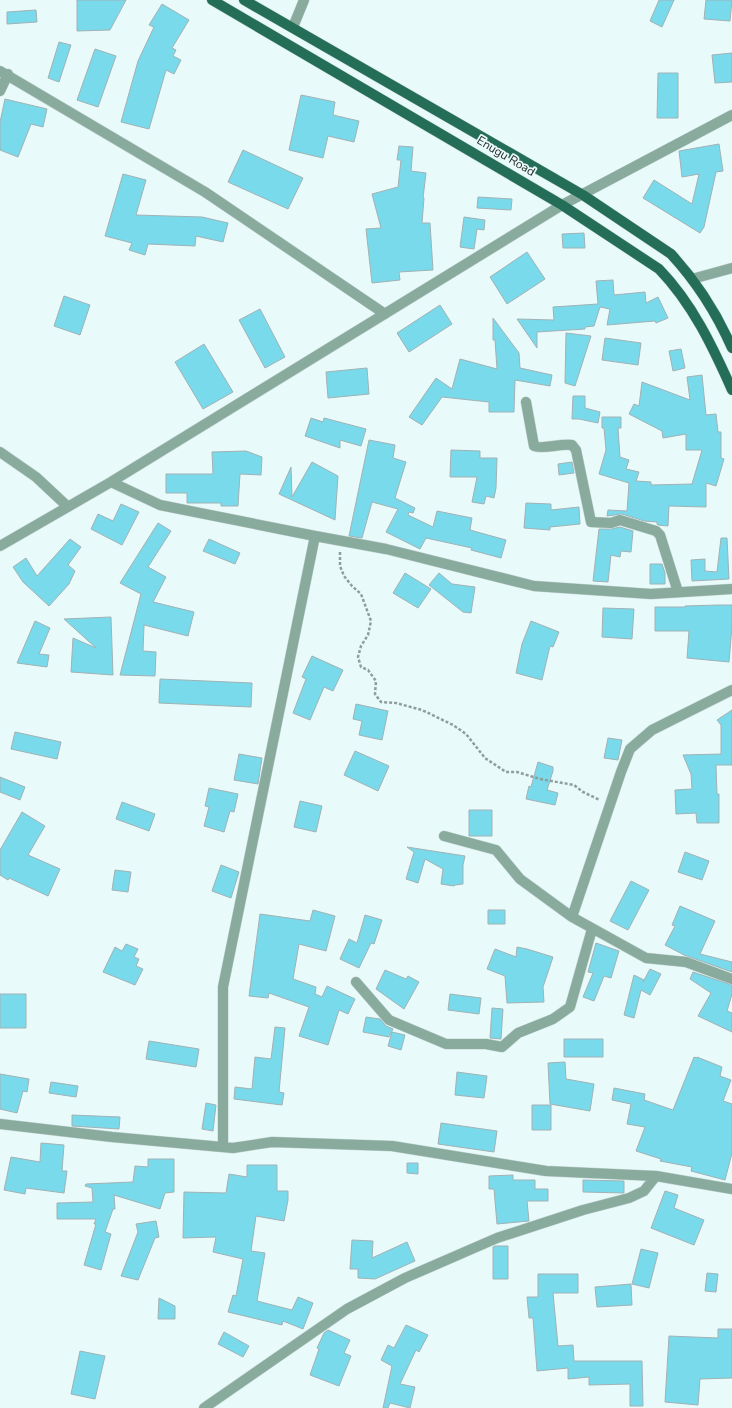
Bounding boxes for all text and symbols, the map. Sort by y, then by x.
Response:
street label: Enugu Road [474,132,538,180]

